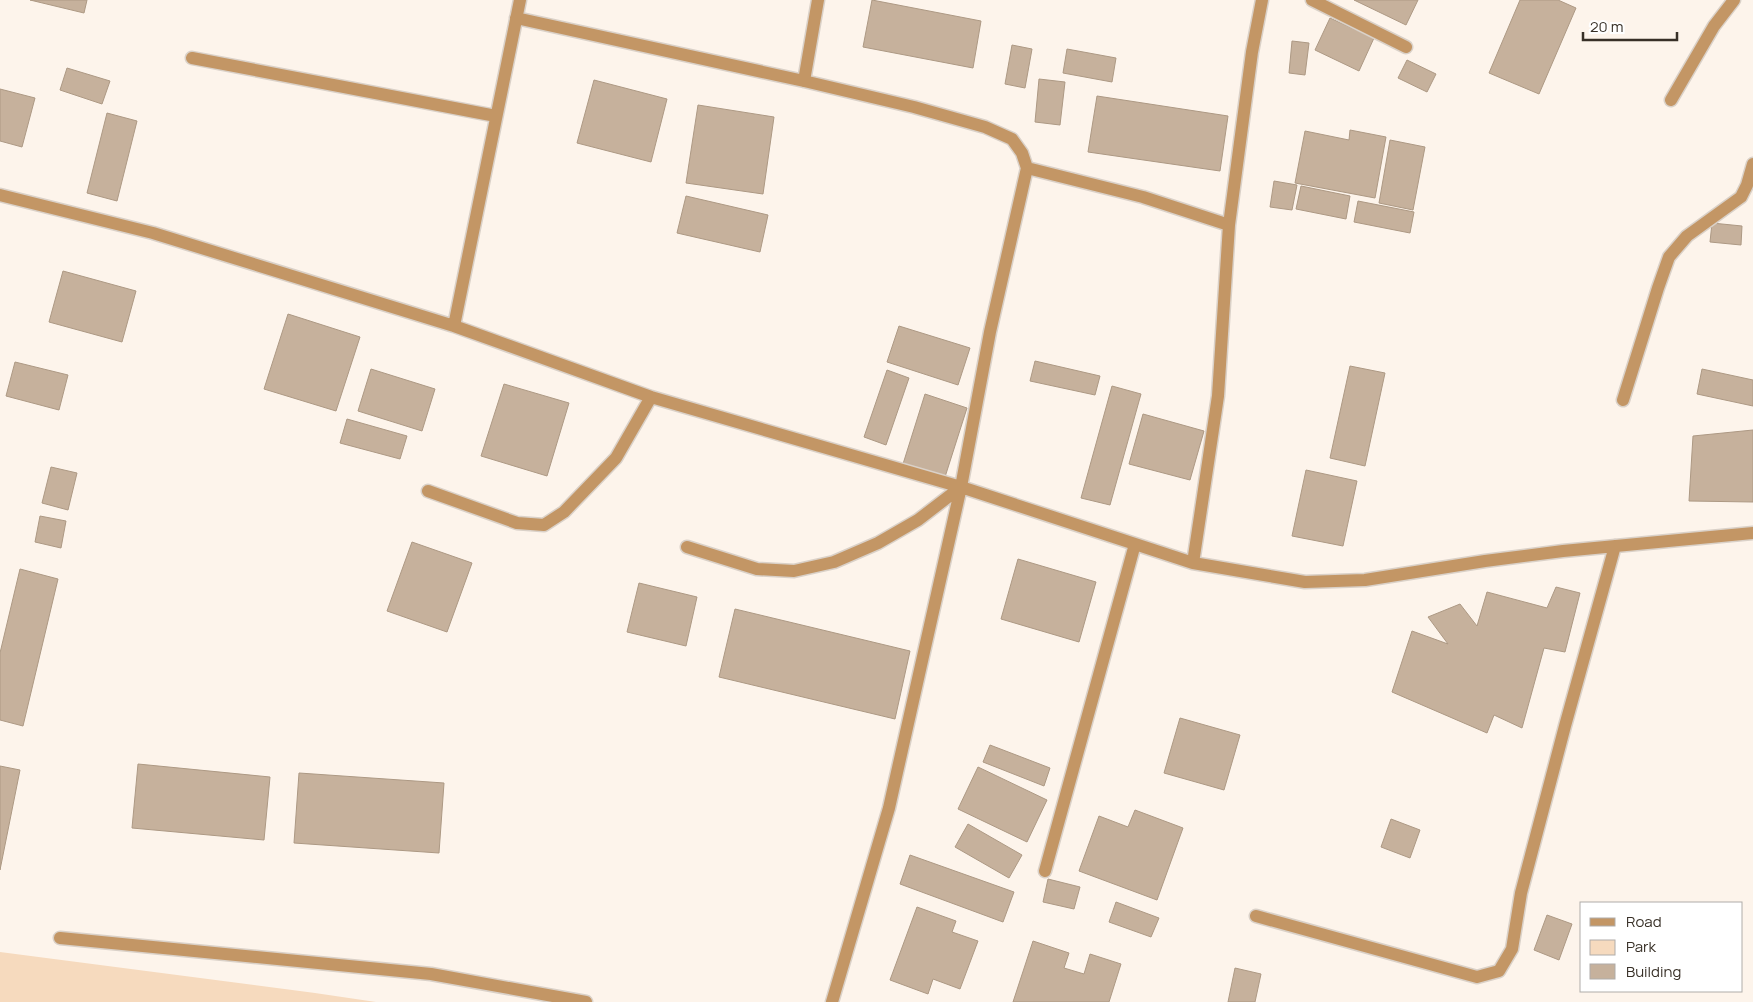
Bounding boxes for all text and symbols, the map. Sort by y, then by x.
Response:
scale bar [1583,10,1677,42]
text: 20 m [1590,16,1623,37]
legend [1580,902,1743,992]
text: Road [1626,911,1662,932]
text: Park [1626,936,1656,957]
text: Building [1626,961,1681,982]

